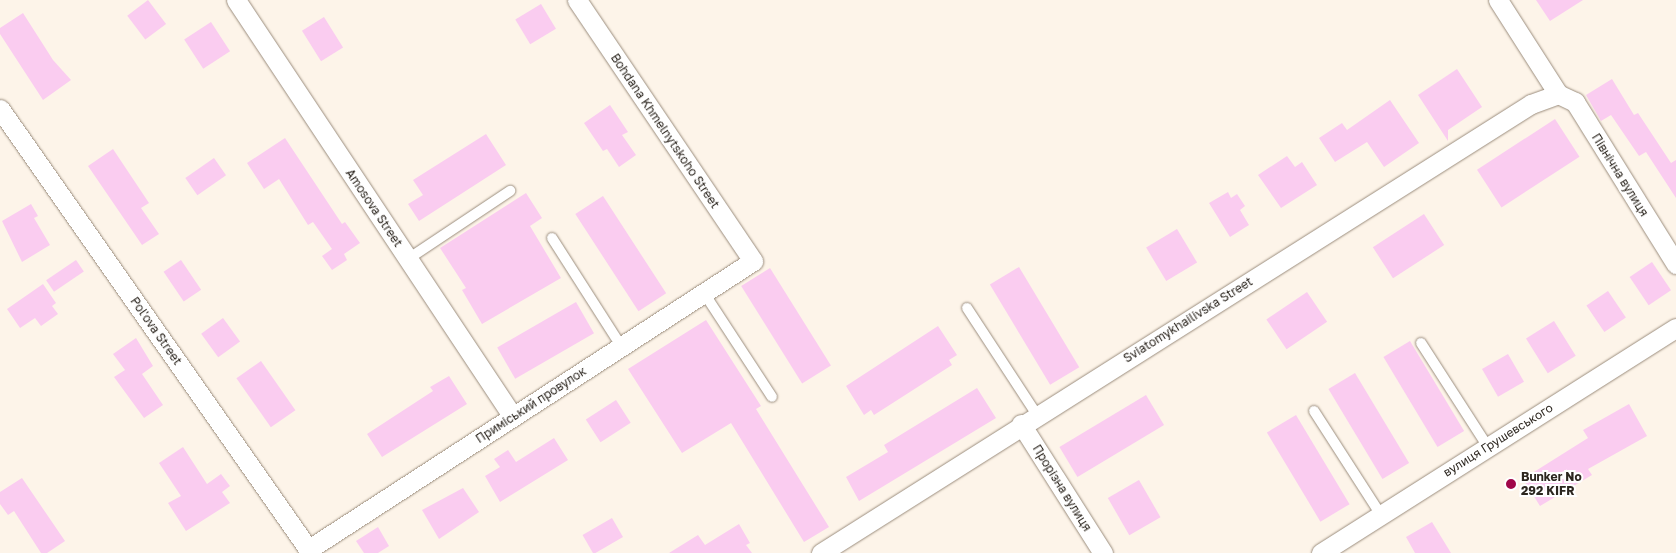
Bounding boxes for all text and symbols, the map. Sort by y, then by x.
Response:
street label: Bohdana Khmelnytskoho Street [608,51,722,211]
street label: Північна вулиця [1589,131,1651,219]
street label: Amosova Street [343,166,405,250]
street label: Sviatomykhailivska Street [1121,274,1255,366]
street label: Pol'ova Street [127,294,185,368]
street label: Приміський провулок [473,364,589,446]
street label: вулиця Грушевського [1440,400,1556,480]
street label: Прорізна вулиця [1030,442,1094,534]
place label: Bunker No 292 KIFR [1521,470,1582,498]
marker: Bunker No 292 KIFR [1505,478,1517,490]

